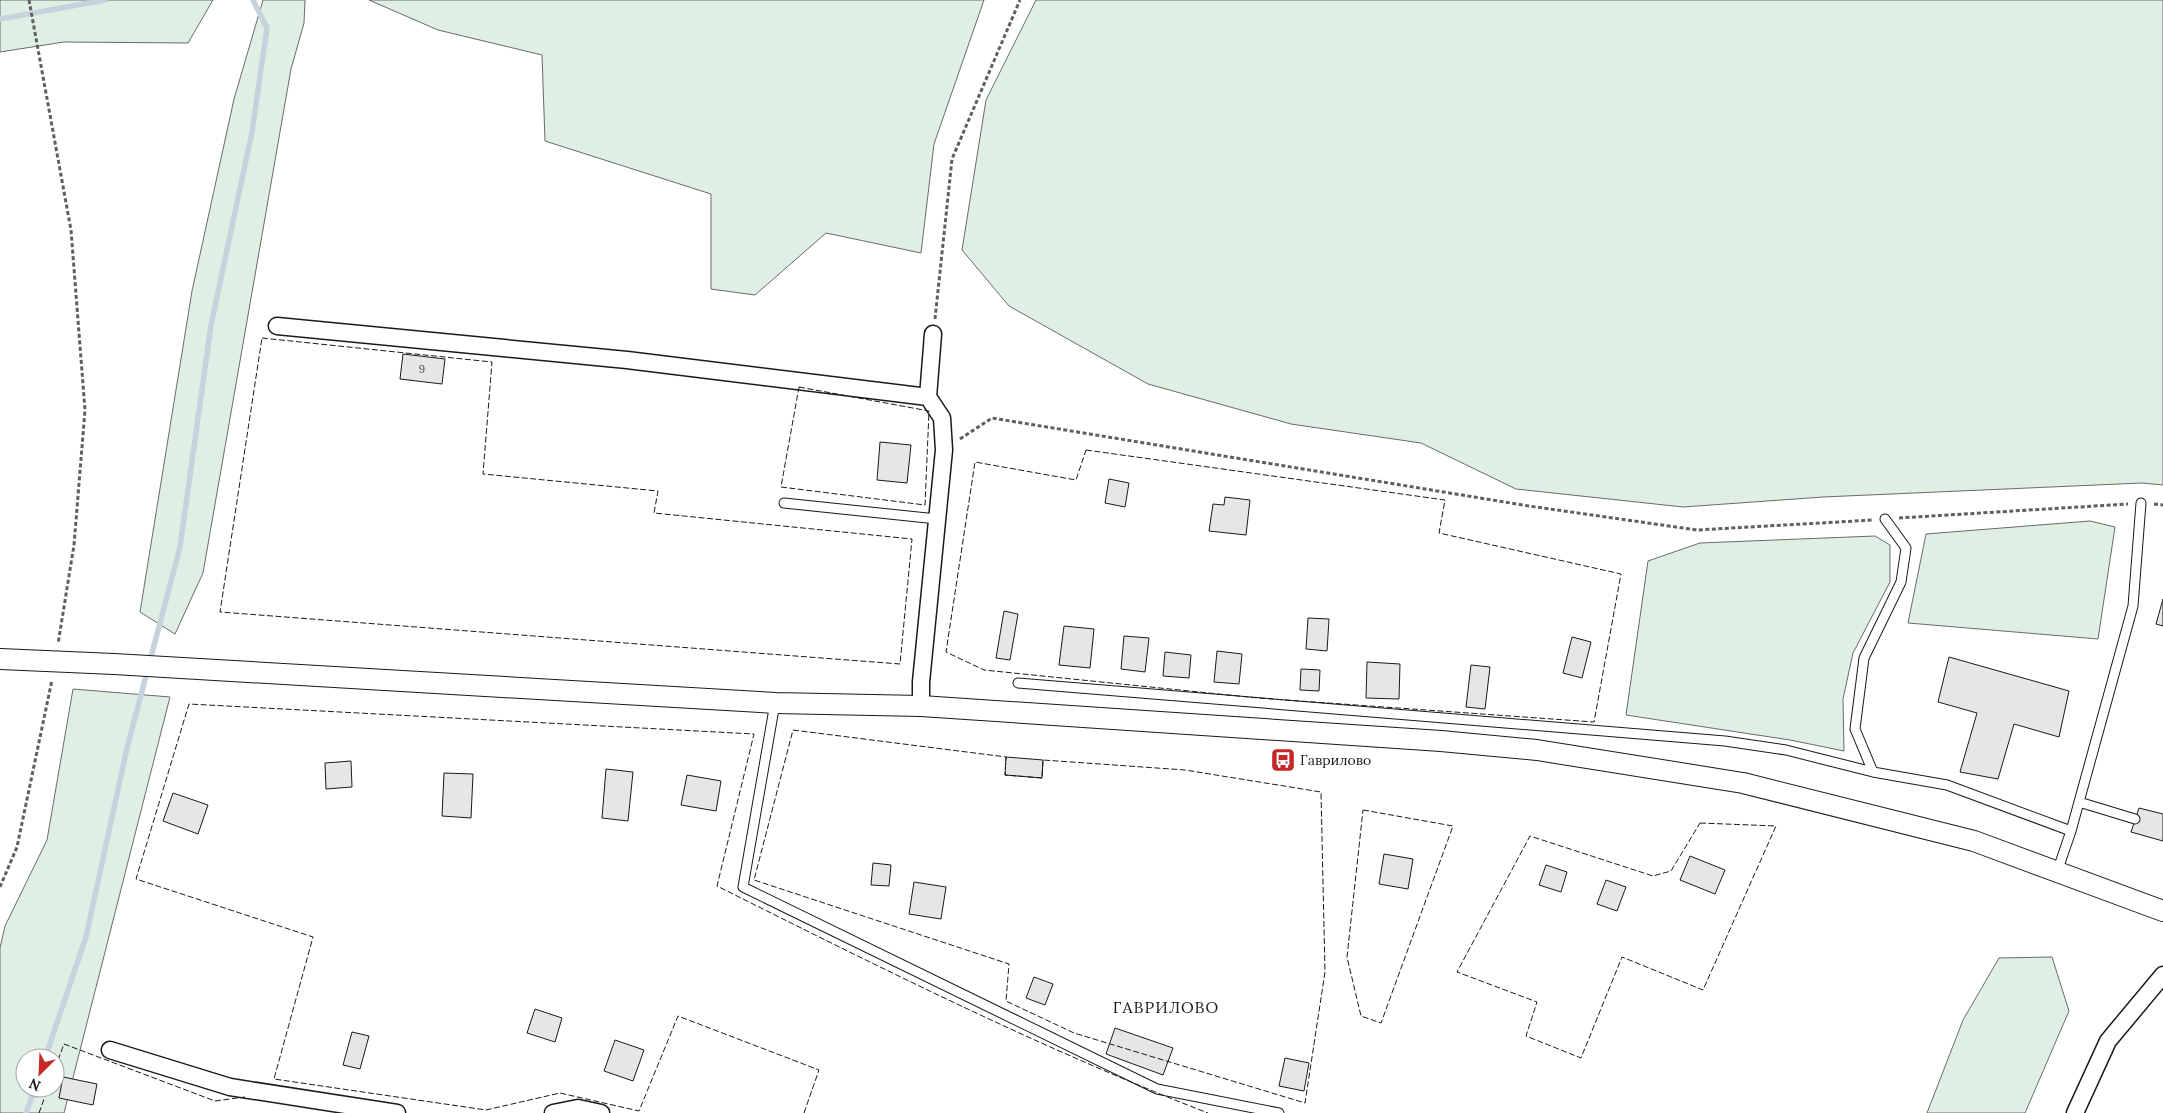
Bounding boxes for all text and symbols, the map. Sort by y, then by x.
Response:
house number: 9 [419,362,425,376]
bus stop icon: Гаврилово [1270,747,1296,773]
place label: Гаврилово [1300,751,1371,769]
district label: ГАВРИЛОВО [1113,997,1219,1017]
north arrow [15,1048,65,1098]
text: N [26,1074,43,1095]

